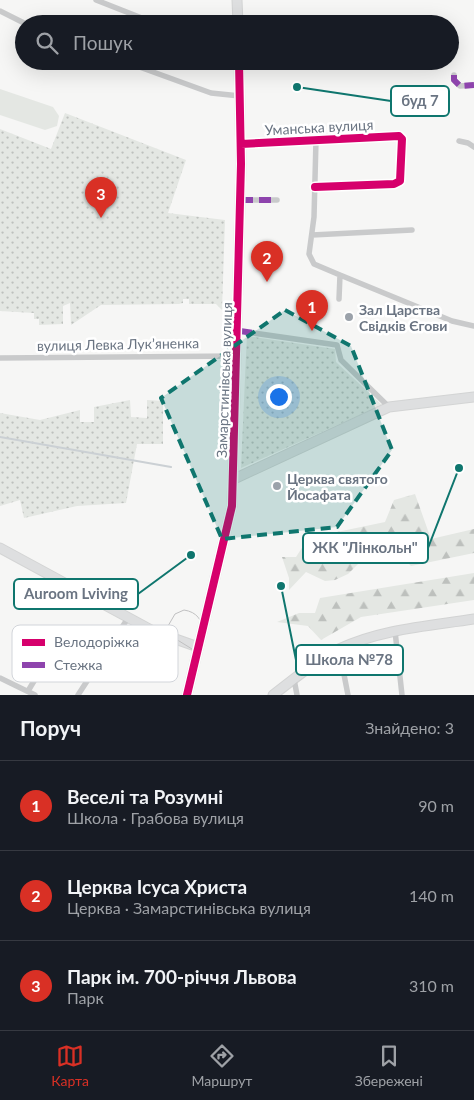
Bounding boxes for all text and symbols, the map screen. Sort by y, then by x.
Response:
search box [15,15,459,70]
icon: search [33,29,61,57]
text: Пошук [73,31,133,54]
callout: буд 7 [391,86,449,116]
text: буд 7 [401,91,439,109]
street label: Уманська вулиця [264,116,374,138]
pin: 3 [85,177,117,218]
pin: 2 [251,241,283,282]
pin: 1 [296,290,328,331]
place label: Зал Царства Свідків Єгови [359,301,447,334]
street label: Замарстинівська вулиця [213,302,235,458]
marker: Зал Царства Свідків Єгови [343,311,355,323]
street label: вулиця Левка Лукʼяненка [37,334,199,354]
your location [266,384,292,410]
place label: Церква святого Йосафата [287,470,388,503]
marker: Церква святого Йосафата [271,480,283,492]
callout: ЖК "Лінкольн" [303,533,428,563]
text: ЖК "Лінкольн" [312,538,418,556]
callout: Auroom Lviving [14,579,138,609]
text: Auroom Lviving [23,584,128,602]
legend [12,625,178,682]
text: Велодоріжка [54,633,139,650]
callout: Школа №78 [296,645,403,675]
text: Школа №78 [305,650,393,668]
text: Стежка [54,656,102,673]
text: Поруч [20,715,81,740]
text: Знайдено: 3 [365,718,454,737]
text: Веселі та Розумні [67,785,223,808]
text: 1 [31,796,41,815]
text: 90 m [418,796,454,815]
text: Школа · Грабова вулиця [67,808,244,827]
text: Церква Ісуса Христа [67,875,247,898]
text: 2 [31,886,41,905]
text: 140 m [409,886,454,905]
text: Церква · Замарстинівська вулиця [67,898,311,917]
text: Парк ім. 700-річчя Львова [67,965,297,988]
text: 3 [31,976,41,995]
text: 310 m [409,976,454,995]
text: Парк [67,988,104,1007]
tab: Карта [51,1042,89,1089]
tab: Маршрут [191,1042,252,1089]
tab: Збережені [355,1042,423,1089]

